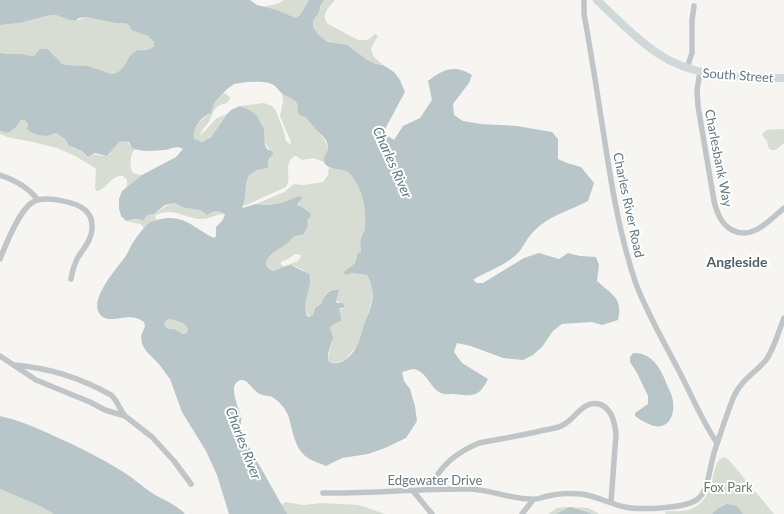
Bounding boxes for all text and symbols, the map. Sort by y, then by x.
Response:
street label: South Street [702,65,774,85]
street label: Charlesbank Way [702,108,736,208]
water label: Charles River [370,124,416,200]
street label: Charles River Road [610,151,648,259]
district label: Angleside [705,253,768,270]
water label: Charles River [222,404,266,482]
street label: Edgewater Drive [388,472,483,488]
park label: Fox Park [703,479,753,495]

